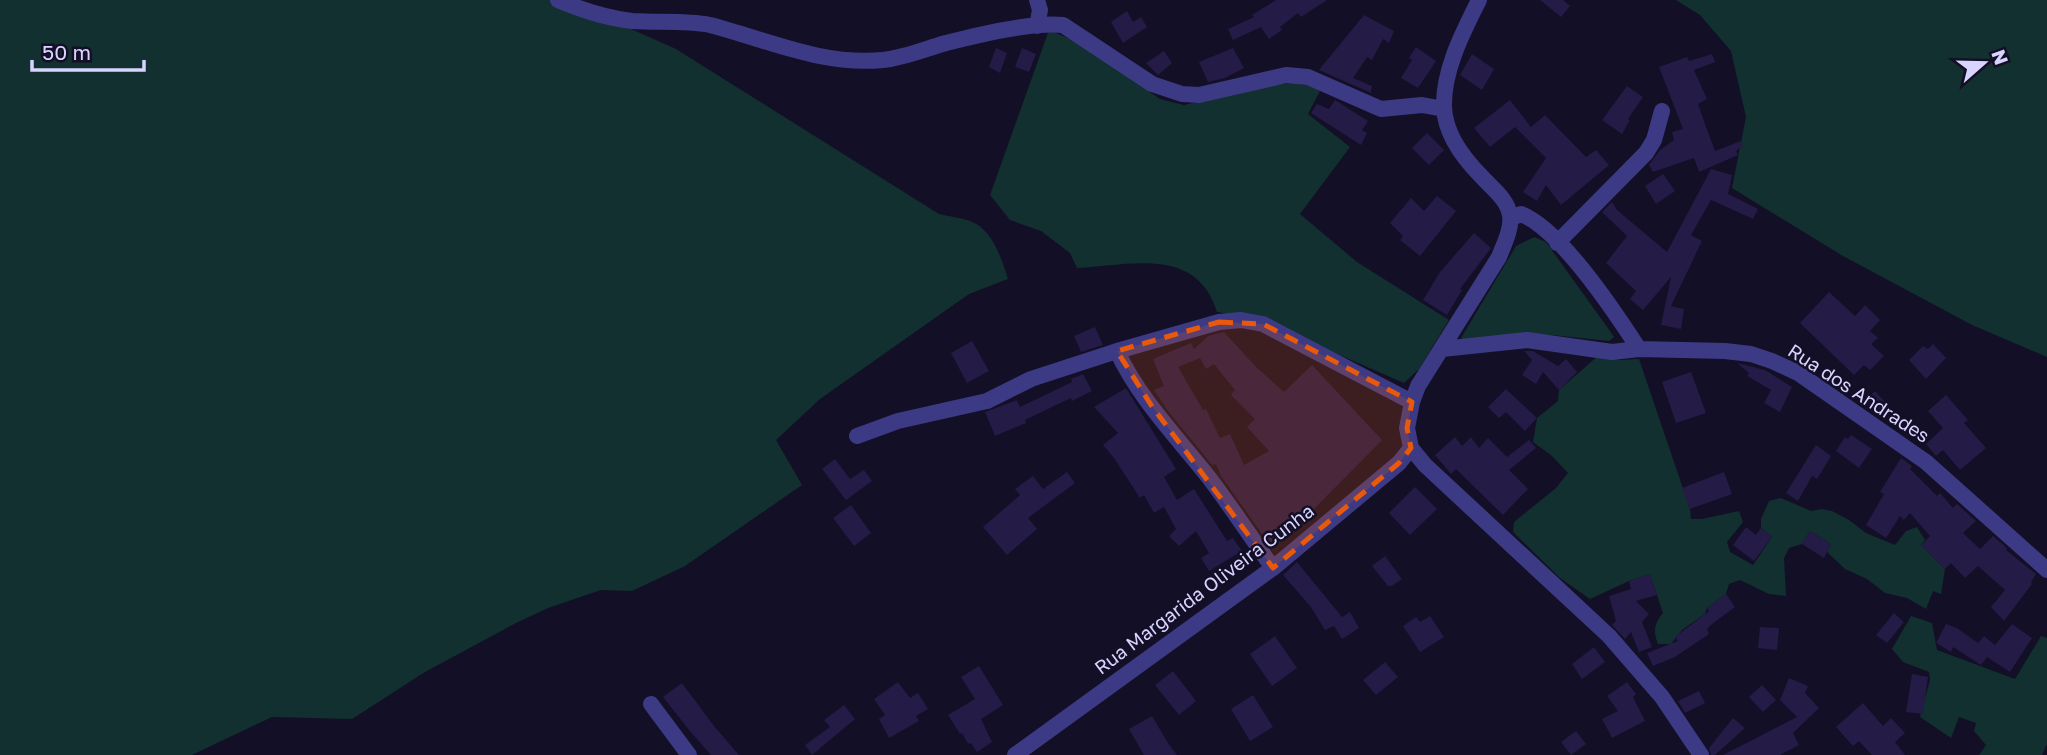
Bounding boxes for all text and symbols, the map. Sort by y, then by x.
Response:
scale bar [32,28,144,72]
north arrow [1949,28,2019,98]
text: 50 m [42,39,91,65]
text: N [1987,46,2014,68]
street label: Rua dos Andrades [1784,338,1934,447]
street label: Rua Margarida Oliveira Cunha [1089,499,1318,679]

